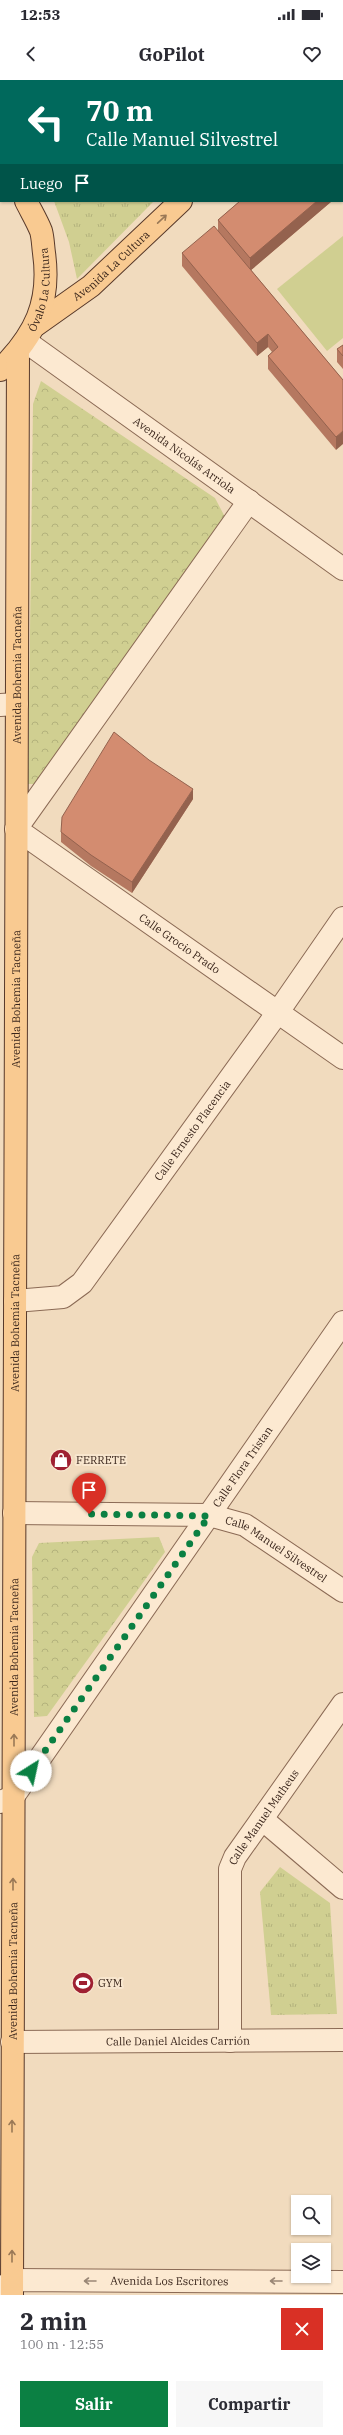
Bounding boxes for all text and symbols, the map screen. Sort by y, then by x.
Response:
text: 12:53 [20,5,61,24]
icon: back [20,43,42,65]
text: GoPilot [139,43,204,66]
icon: heart [301,43,323,65]
text: 70 m [86,92,153,129]
icon: left [20,96,72,148]
text: Calle Manuel Silvestrel [86,128,278,151]
icon: arrive [71,172,93,194]
text: Luego [20,174,63,193]
one-way arrow [157,214,167,224]
street label: Avenida La Cultura [70,227,152,304]
street label: Óvalo La Cultura [25,247,53,334]
street label: Avenida Nicolás Arriola [131,414,238,496]
street label: Avenida Bohemia Tacneña [10,606,24,744]
street label: Calle Grocio Prado [136,910,223,977]
street label: Avenida Bohemia Tacneña [9,930,23,1068]
street label: Calle Ernesto Placencia [151,1077,233,1184]
street label: Avenida Bohemia Tacneña [8,1254,22,1392]
street label: Calle Flora Tristan [209,1424,275,1510]
shop icon: FERRETE [48,1447,74,1473]
place label: FERRETE [76,1453,126,1467]
pin [72,1473,106,1514]
icon: arrive [78,1479,100,1501]
street label: Calle Manuel Silvestrel [224,1513,330,1585]
street label: Avenida Bohemia Tacneña [7,1578,21,1716]
one-way arrow [10,1734,18,1747]
position arrow [10,1750,52,1792]
street label: Calle Manuel Matheus [226,1766,302,1867]
one-way arrow [9,1878,17,1891]
street label: Avenida Bohemia Tacneña [6,1902,20,2040]
sports icon: GYM [70,1970,96,1996]
place label: GYM [98,1976,122,1990]
street label: Calle Daniel Alcides Carrión [106,2034,250,2048]
one-way arrow [8,2120,16,2133]
map controls [291,2195,331,2283]
button: search [291,2195,331,2235]
button: layers [291,2243,331,2283]
one-way arrow [8,2250,16,2263]
street label: Avenida Los Escritores [110,2274,229,2288]
one-way arrow [84,2277,97,2285]
one-way arrow [270,2277,283,2285]
text: 2 min [20,2305,87,2337]
button: close [281,2308,323,2350]
text: 100 m · 12:55 [20,2336,104,2353]
button: Salir [20,2381,168,2427]
button: Compartir [176,2381,323,2427]

